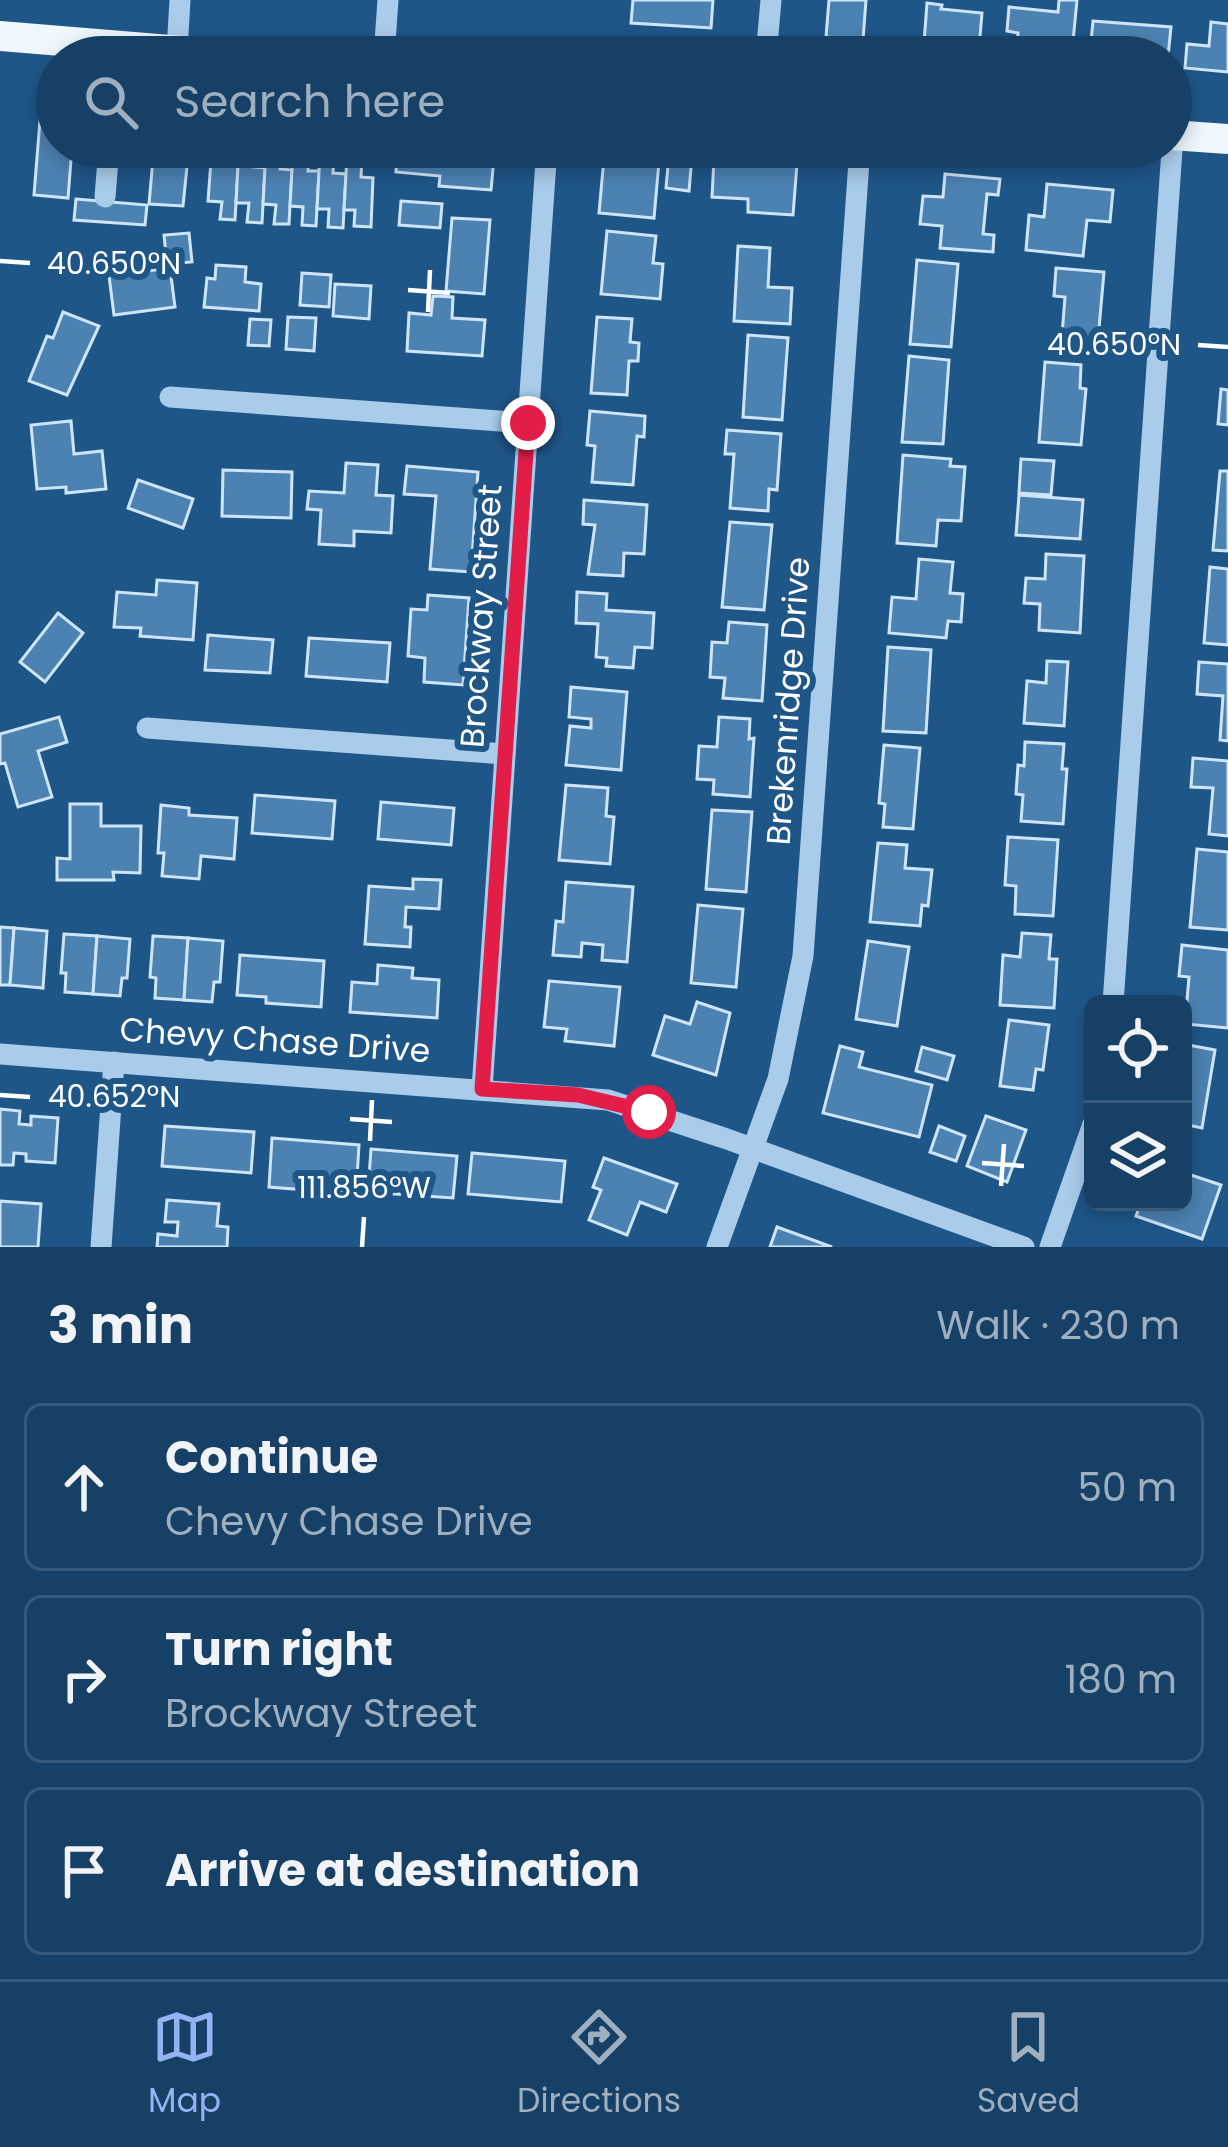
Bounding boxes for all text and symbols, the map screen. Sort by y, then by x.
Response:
search box [36,36,1192,168]
icon: search [78,69,144,135]
text: Search here [174,70,445,133]
text: 40.650°N [47,242,181,285]
text: 40.650°N [1047,323,1181,366]
route end [501,396,555,450]
street label: Brockway Street [448,483,514,749]
street label: Brekenridge Drive [754,555,822,847]
map controls [1084,995,1192,1211]
button: locate [1084,995,1192,1103]
street label: Chevy Chase Drive [118,1006,432,1074]
text: 40.652°N [48,1075,180,1118]
route start [622,1085,676,1139]
button: layers [1084,1103,1192,1211]
text: 111.856°W [297,1166,431,1209]
text: 3 min [48,1289,193,1361]
text: Walk · 230 m [936,1298,1180,1353]
text: Continue [165,1426,378,1489]
icon: ahead [51,1454,117,1520]
text: 50 m [1077,1460,1177,1515]
text: Chevy Chase Drive [165,1494,533,1549]
text: Turn right [165,1618,393,1681]
icon: right [51,1646,117,1712]
text: 180 m [1065,1652,1177,1707]
text: Brockway Street [165,1686,477,1741]
icon: arrive [51,1838,117,1904]
text: Arrive at destination [165,1839,640,1902]
tab: Map [148,2004,221,2126]
tab: Directions [517,2004,681,2126]
tab: Saved [977,2004,1080,2126]

